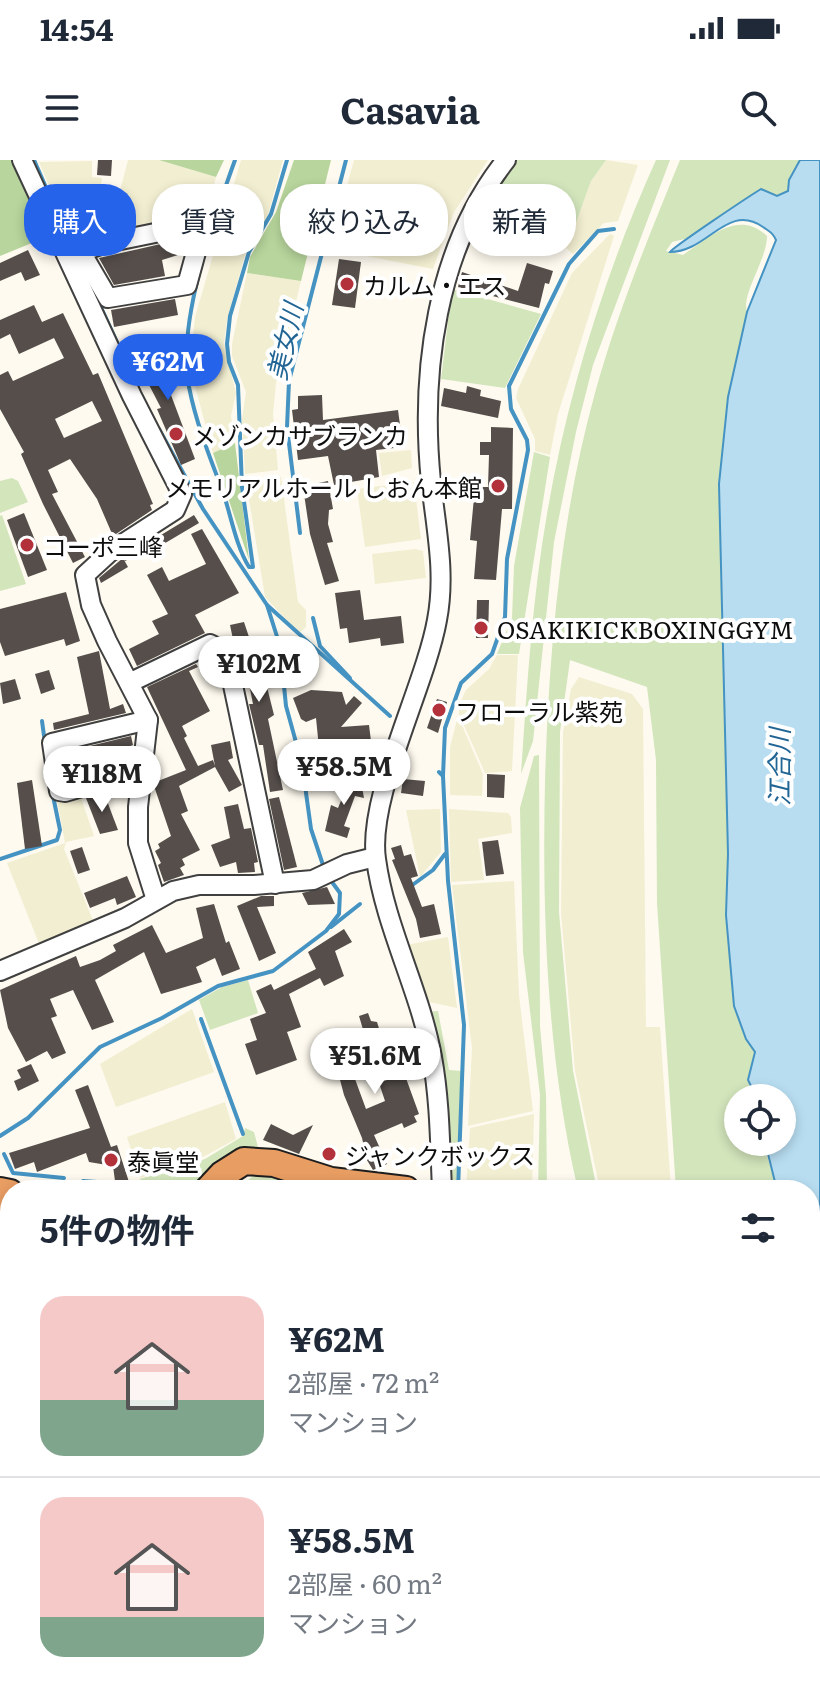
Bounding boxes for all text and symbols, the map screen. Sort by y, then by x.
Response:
text: 14:54 [40,6,114,50]
text: Casavia [340,82,480,135]
icon: menu [40,86,84,130]
icon: search [736,86,780,130]
chip: 購入 [24,184,136,256]
chip: 賃貸 [152,184,264,256]
chip: 絞り込み [280,184,448,256]
chip: 新着 [464,184,576,256]
place label: カルム・エス [363,267,507,302]
marker: カルム・エス [338,275,356,293]
water label: 美女川 [255,296,311,383]
pin: ¥62M [121,334,215,402]
text: ¥62M [131,340,205,379]
place label: メゾンカサブランカ [192,417,408,452]
marker: メゾンカサブランカ [167,425,185,443]
place label: メモリアルホール しおん本館 [165,469,482,504]
marker: メモリアルホール しおん本館 [489,477,507,495]
place label: コーポ三峰 [43,528,163,563]
marker: コーポ三峰 [18,536,36,554]
place label: OSAKIKICKBOXINGGYM [497,611,794,646]
marker: OSAKIKICKBOXINGGYM [472,619,490,637]
pin: ¥102M [203,636,315,704]
text: ¥102M [216,642,302,681]
place label: フローラル紫苑 [455,693,623,728]
marker: フローラル紫苑 [430,701,448,719]
water label: 江合川 [758,725,797,806]
pin: ¥58.5M [279,739,409,807]
text: ¥58.5M [295,745,393,784]
pin: ¥118M [46,746,158,814]
text: ¥118M [61,752,143,791]
pin: ¥51.6M [310,1028,440,1096]
text: ¥51.6M [328,1034,422,1073]
map controls [724,1084,796,1156]
button: locate [724,1084,796,1156]
place label: ジャンクボックス [345,1137,535,1172]
place label: 泰眞堂 [127,1143,199,1178]
marker: ジャンクボックス [320,1145,338,1163]
marker: 泰眞堂 [102,1151,120,1169]
text: 5件の物件 [40,1203,195,1253]
icon: filters [736,1206,780,1250]
text: ¥62M [288,1312,385,1362]
icon: home [104,1328,200,1424]
text: 2部屋 · 72 m² [288,1362,439,1401]
text: マンション [288,1401,418,1440]
text: ¥58.5M [288,1513,415,1563]
icon: home [104,1529,200,1625]
text: 2部屋 · 60 m² [288,1563,442,1602]
text: マンション [288,1602,418,1641]

